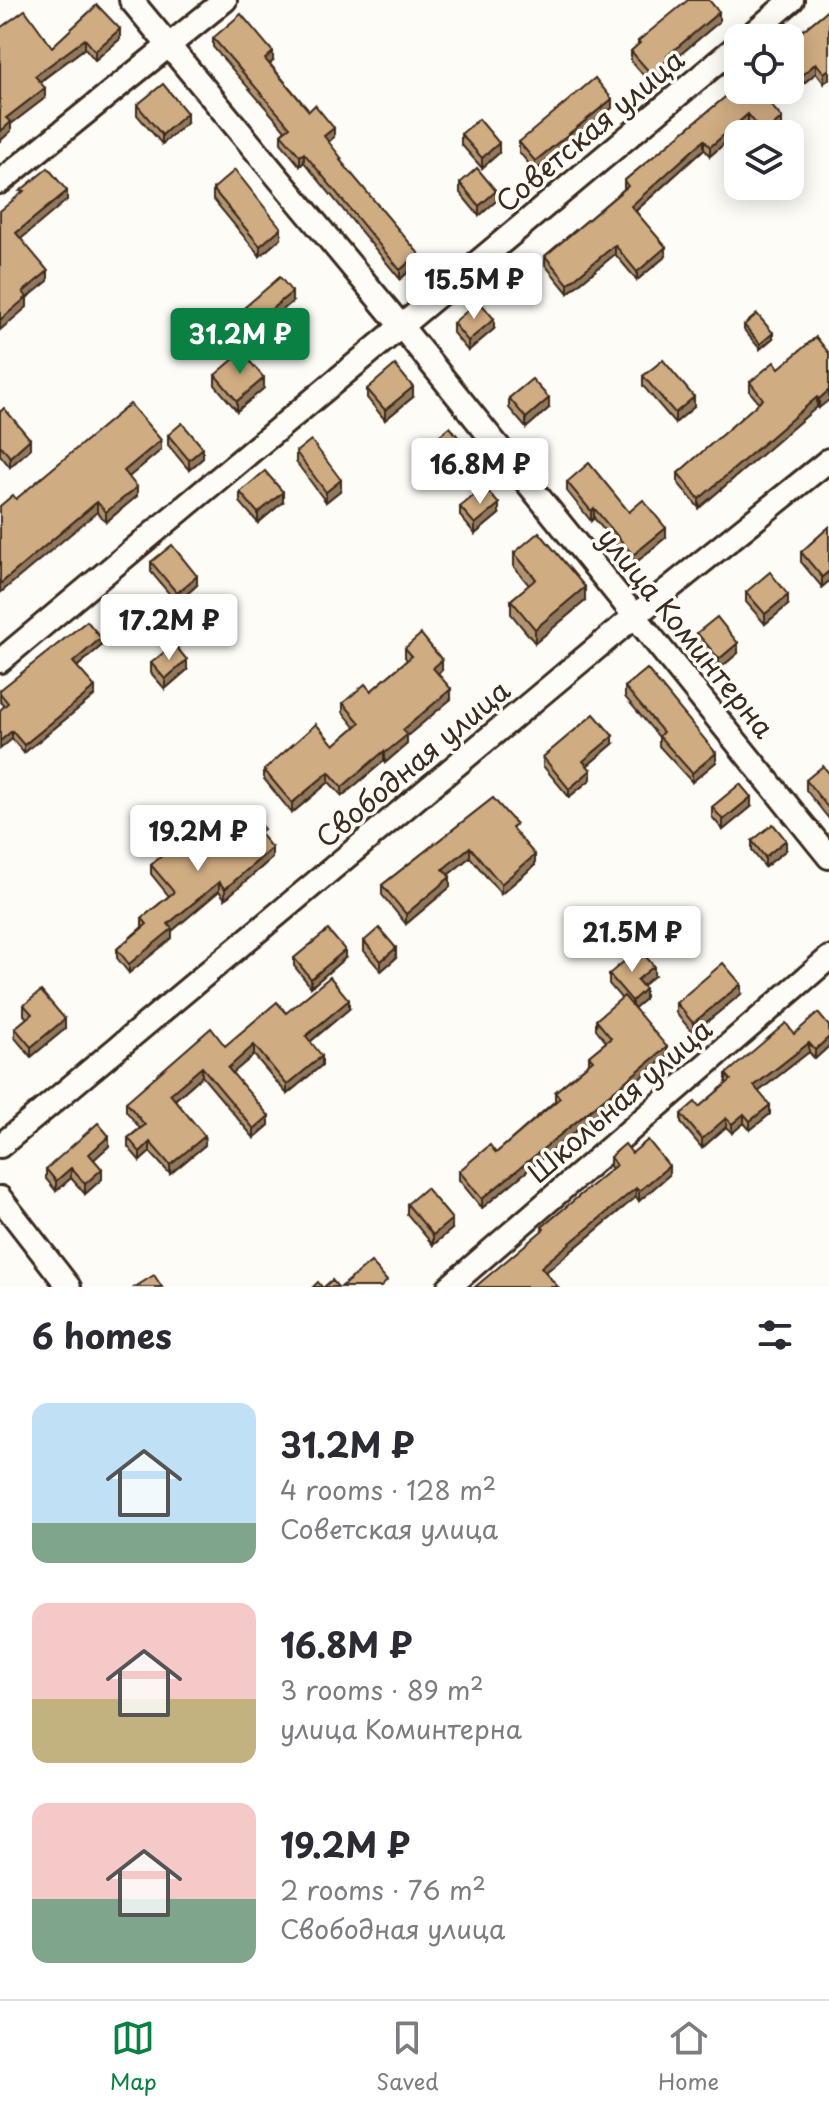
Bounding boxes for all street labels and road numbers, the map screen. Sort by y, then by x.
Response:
street label: Советская улица [485,38,693,222]
street label: улица Коминтерна [588,517,786,747]
street label: Свободная улица [305,668,519,857]
street label: Школьная улица [517,1007,721,1192]

